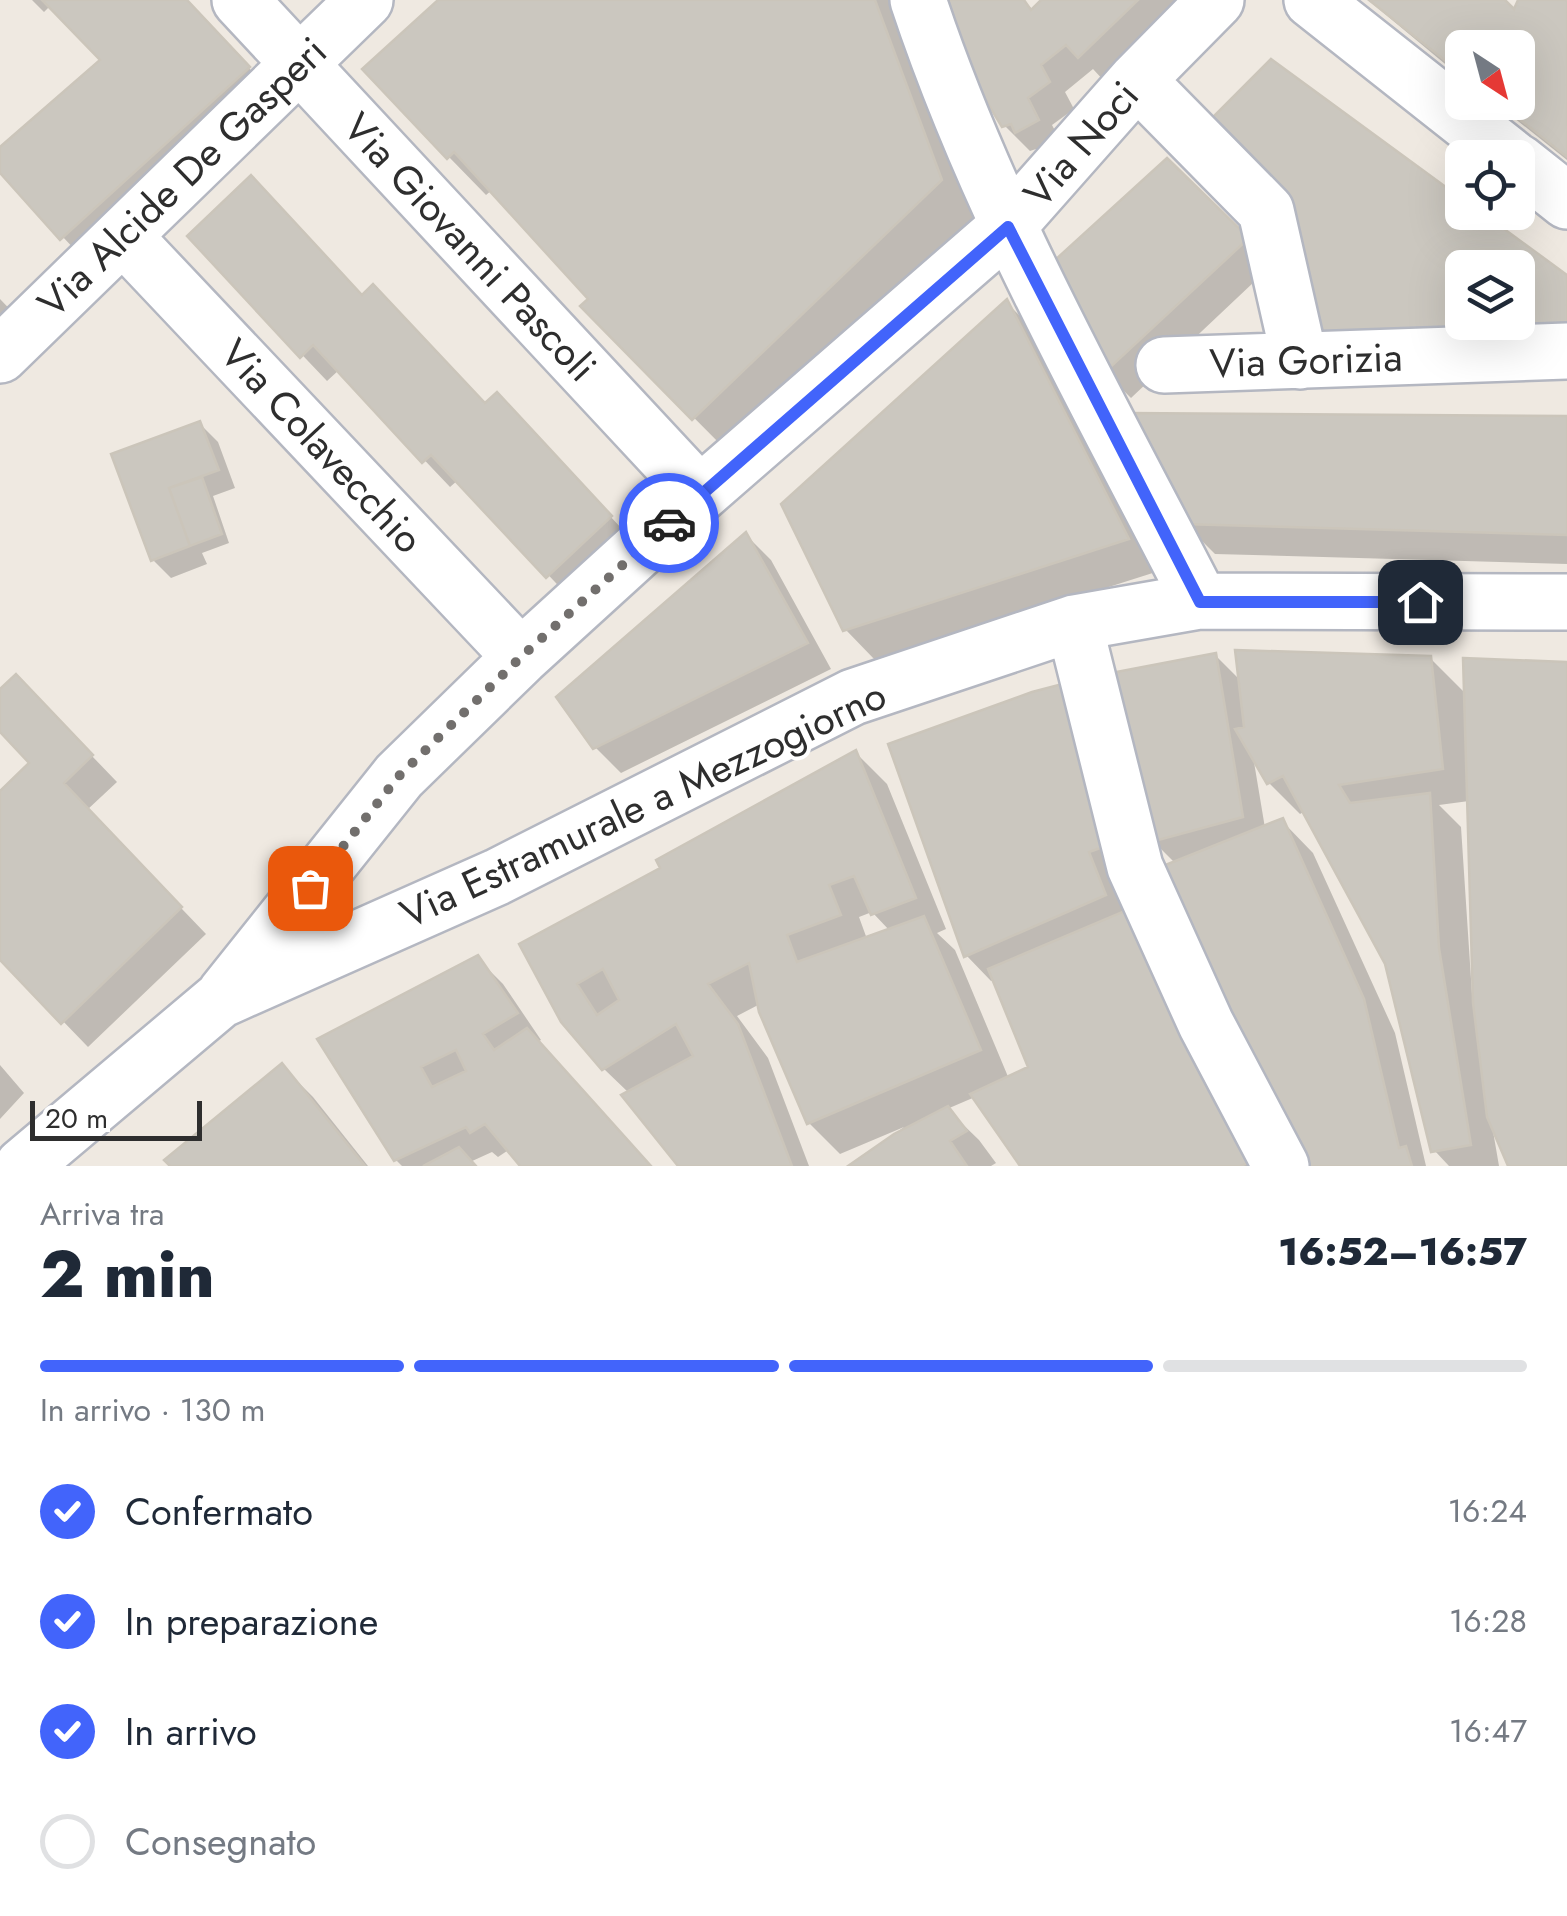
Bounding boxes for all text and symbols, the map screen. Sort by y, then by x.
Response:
street label: Via Alcide De Gasperi [24,23,340,331]
north arrow [1445,30,1535,120]
map controls [1445,30,1535,340]
street label: Via Noci [1010,68,1152,220]
street label: Via Giovanni Pascoli [330,100,610,394]
button: locate [1445,140,1535,230]
button: layers [1445,250,1535,340]
street label: Via Colavecchio [207,326,437,566]
street label: Via Gorizia [1209,328,1403,392]
courier [619,473,719,573]
icon: car [642,496,697,551]
pin [1378,560,1463,645]
icon: home [1393,575,1448,630]
street label: Via Estramurale a Mezzogiorno [390,666,896,942]
pin [268,846,353,931]
icon: bag [283,861,338,916]
scale bar [30,1096,202,1140]
text: 20 m [45,1098,108,1139]
text: Arriva tra [40,1191,165,1237]
text: 16:52–16:57 [1278,1224,1527,1279]
text: 2 min [40,1227,215,1321]
text: In arrivo · 130 m [40,1387,265,1433]
icon: check [40,1484,95,1539]
text: Confermato [125,1484,313,1539]
text: 16:24 [1448,1488,1527,1534]
icon: check [40,1594,95,1649]
text: In preparazione [125,1594,378,1649]
text: 16:28 [1449,1598,1527,1644]
icon: check [40,1704,95,1759]
text: In arrivo [125,1704,257,1759]
text: 16:47 [1449,1708,1527,1754]
text: Consegnato [125,1814,316,1869]

